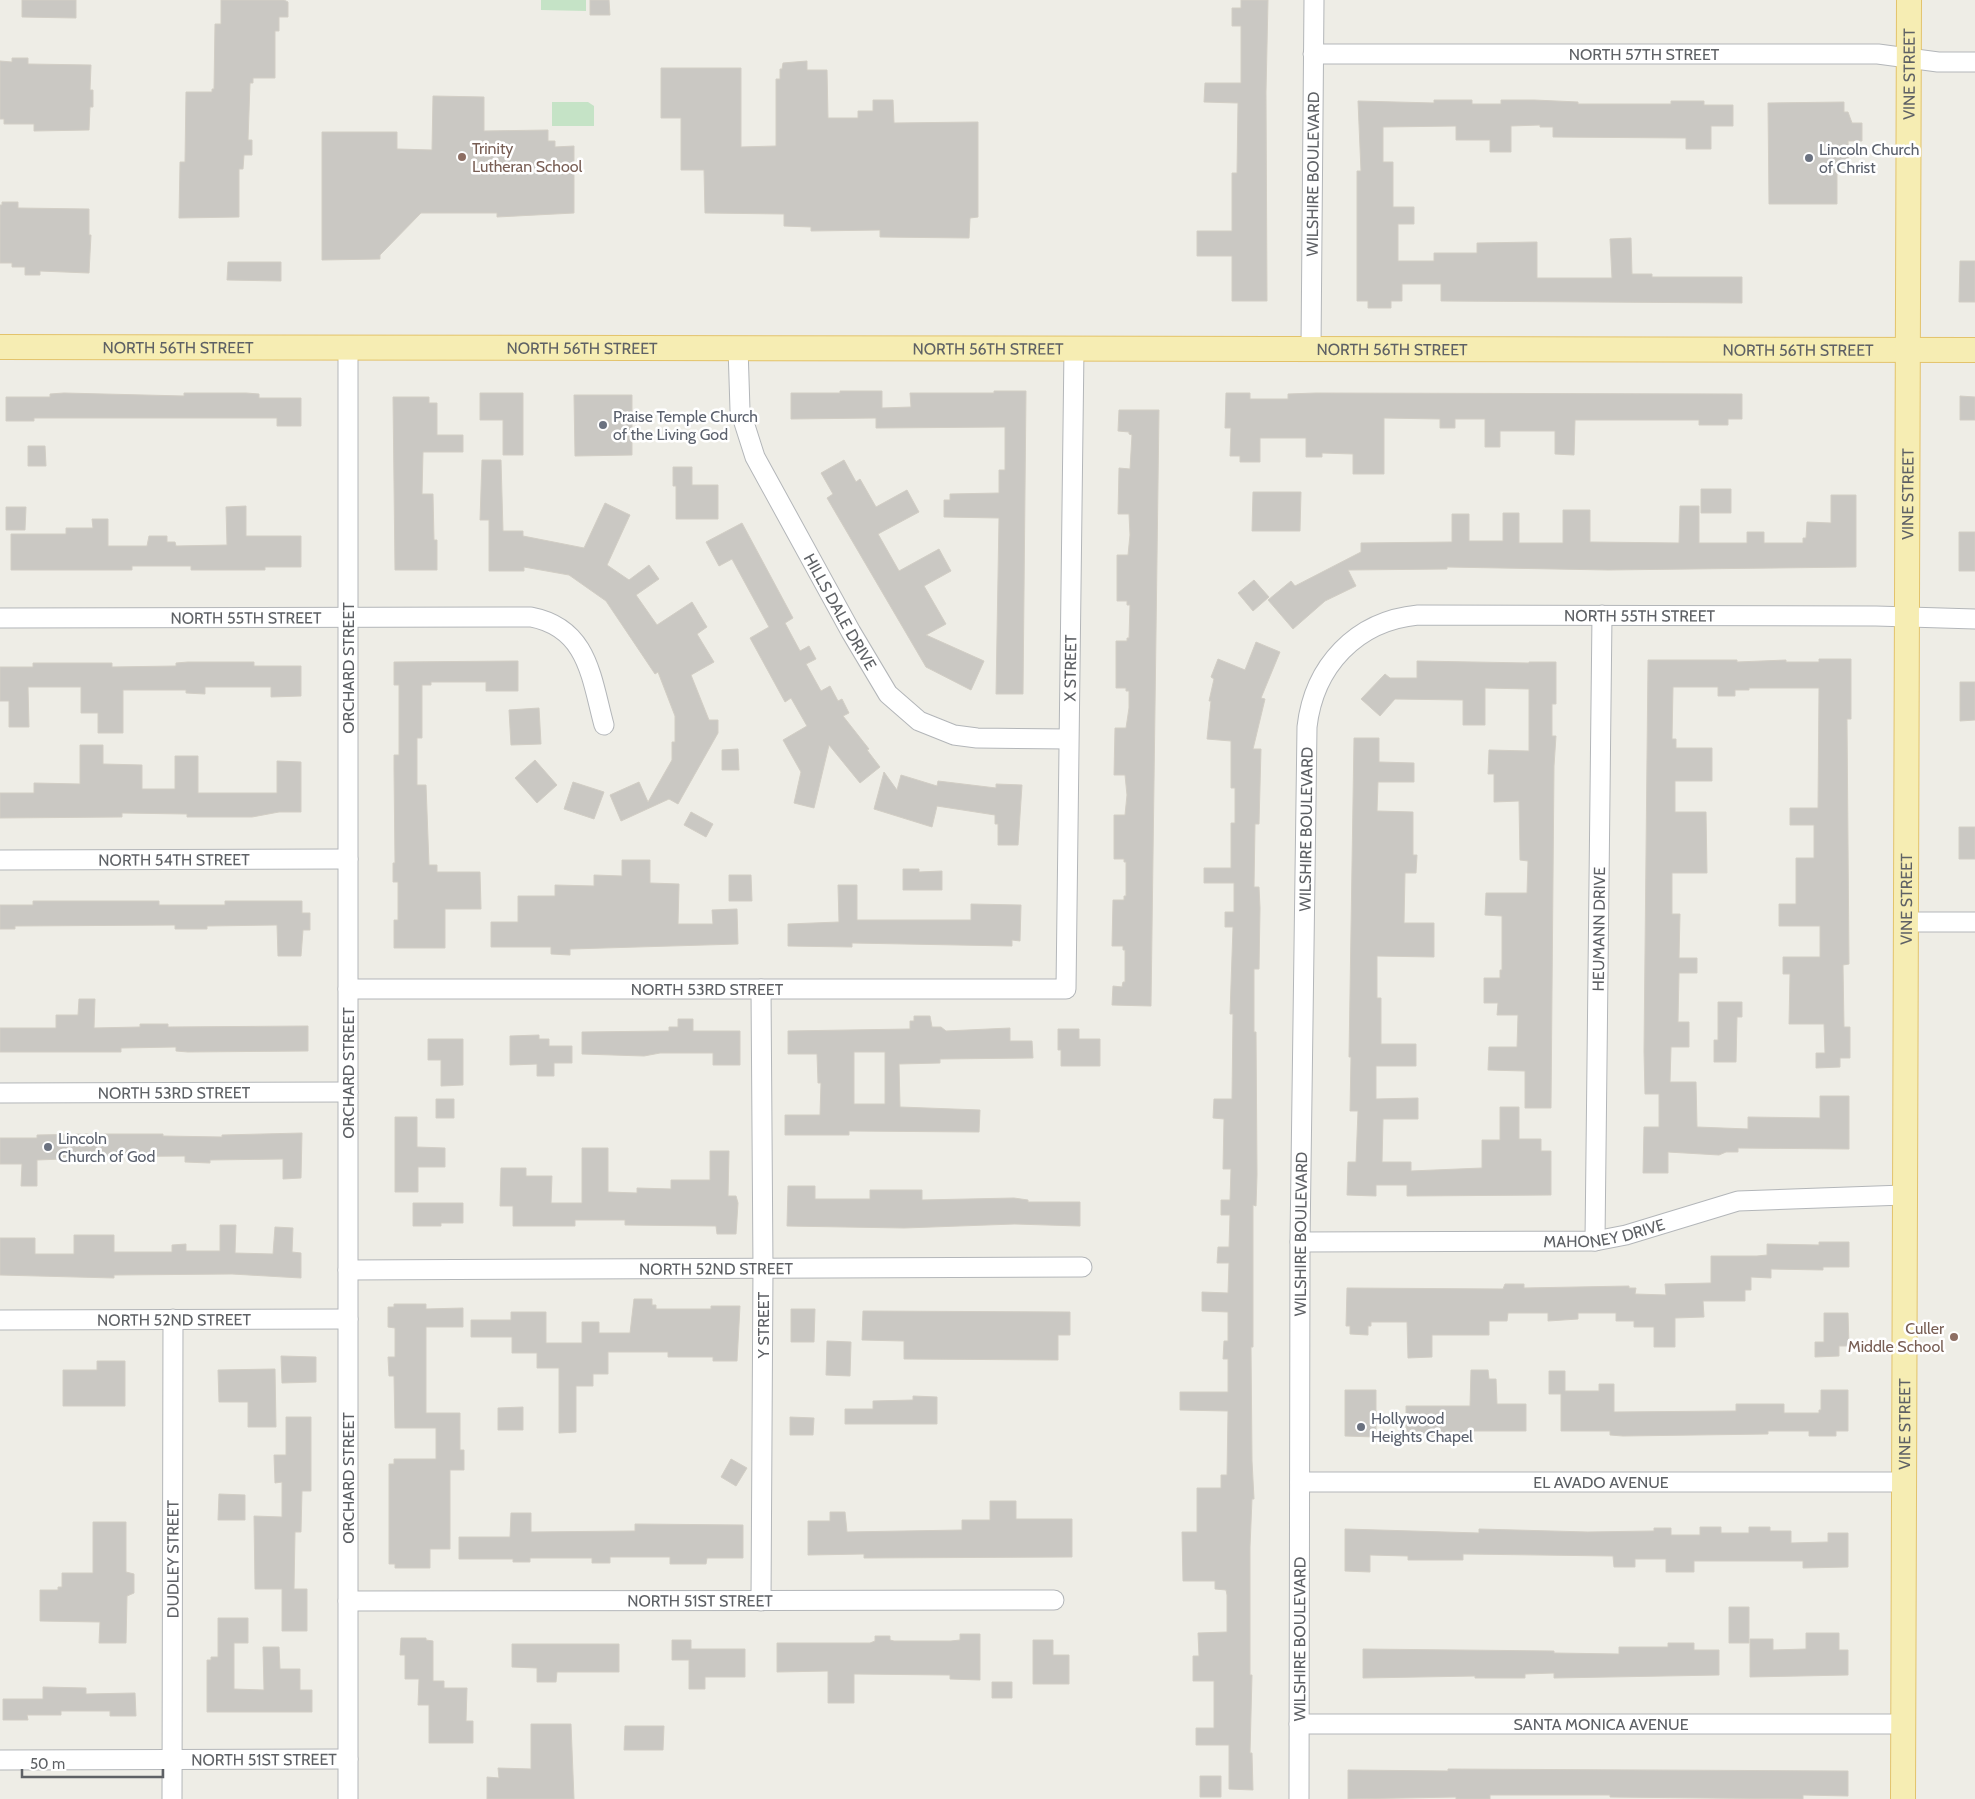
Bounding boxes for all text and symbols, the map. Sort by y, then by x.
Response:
street label: VINE STREET [1899,28,1918,120]
street label: NORTH 57TH STREET [1569,45,1720,64]
street label: WILSHIRE BOULEVARD [1302,92,1323,256]
place label: Trinity Lutheran School [472,139,583,176]
place label: Lincoln Church of Christ [1819,140,1919,177]
marker: Trinity Lutheran School [456,151,468,163]
marker: Lincoln Church of Christ [1803,152,1815,164]
street label: NORTH 56TH STREET [102,338,254,357]
street label: NORTH 56TH STREET [506,338,658,357]
street label: NORTH 56TH STREET [912,339,1064,358]
street label: NORTH 56TH STREET [1316,339,1468,359]
street label: NORTH 56TH STREET [1722,340,1874,359]
place label: Praise Temple Church of the Living God [613,407,758,444]
marker: Praise Temple Church of the Living God [597,419,609,431]
street label: VINE STREET [1898,448,1917,540]
street label: HILLS DALE DRIVE [800,550,881,673]
street label: ORCHARD STREET [339,602,358,734]
street label: NORTH 55TH STREET [1564,606,1716,625]
street label: NORTH 55TH STREET [170,608,322,627]
street label: X STREET [1060,634,1080,702]
street label: WILSHIRE BOULEVARD [1295,747,1316,912]
street label: NORTH 54TH STREET [98,850,250,869]
street label: VINE STREET [1896,853,1916,945]
street label: HEUMANN DRIVE [1588,866,1609,991]
street label: NORTH 53RD STREET [631,980,784,999]
street label: ORCHARD STREET [339,1007,358,1139]
street label: NORTH 53RD STREET [98,1083,251,1102]
place label: Lincoln Church of God [58,1129,155,1166]
marker: Lincoln Church of God [42,1141,54,1153]
street label: WILSHIRE BOULEVARD [1290,1152,1311,1316]
street label: MAHONEY DRIVE [1543,1214,1667,1251]
street label: NORTH 52ND STREET [639,1259,793,1278]
street label: Y STREET [754,1291,773,1359]
street label: NORTH 52ND STREET [97,1310,251,1329]
place label: Culler Middle School [1848,1319,1945,1356]
marker: Culler Middle School [1948,1331,1960,1343]
street label: VINE STREET [1895,1378,1914,1470]
place label: Hollywood Heights Chapel [1371,1409,1473,1446]
street label: ORCHARD STREET [339,1412,358,1544]
marker: Hollywood Heights Chapel [1355,1421,1367,1433]
street label: EL AVADO AVENUE [1533,1473,1669,1492]
street label: DUDLEY STREET [163,1499,182,1618]
street label: WILSHIRE BOULEVARD [1290,1557,1309,1721]
street label: NORTH 51ST STREET [627,1591,773,1610]
street label: SANTA MONICA AVENUE [1513,1715,1689,1734]
scale bar [22,1746,164,1778]
street label: NORTH 51ST STREET [191,1750,337,1769]
text: 50 m [30,1755,65,1773]

